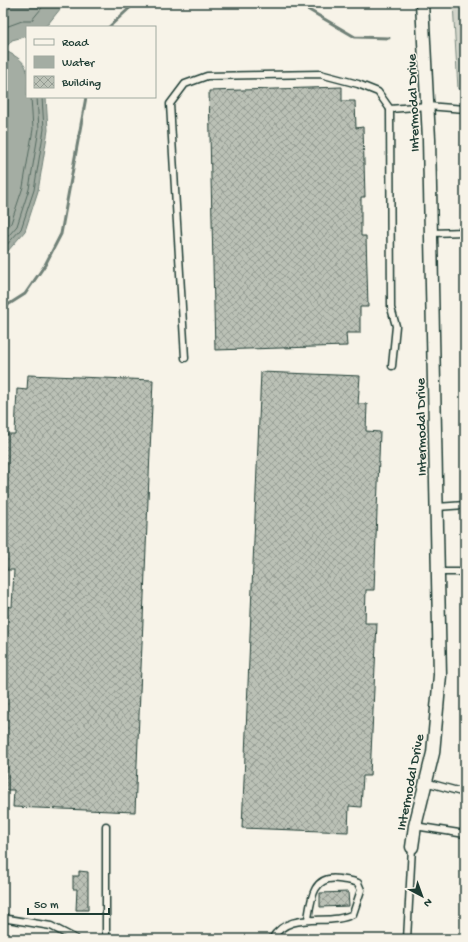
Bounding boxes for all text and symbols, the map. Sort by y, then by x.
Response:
legend [26,26,156,98]
text: Road [62,37,89,51]
street label: Intermodal Drive [404,53,425,152]
text: Water [62,57,96,71]
text: Building [61,77,101,91]
street label: Intermodal Drive [413,377,432,476]
street label: Intermodal Drive [394,732,429,832]
north arrow [402,876,442,916]
scale bar [28,890,109,916]
text: N [421,895,434,909]
text: 50 m [34,899,59,913]

